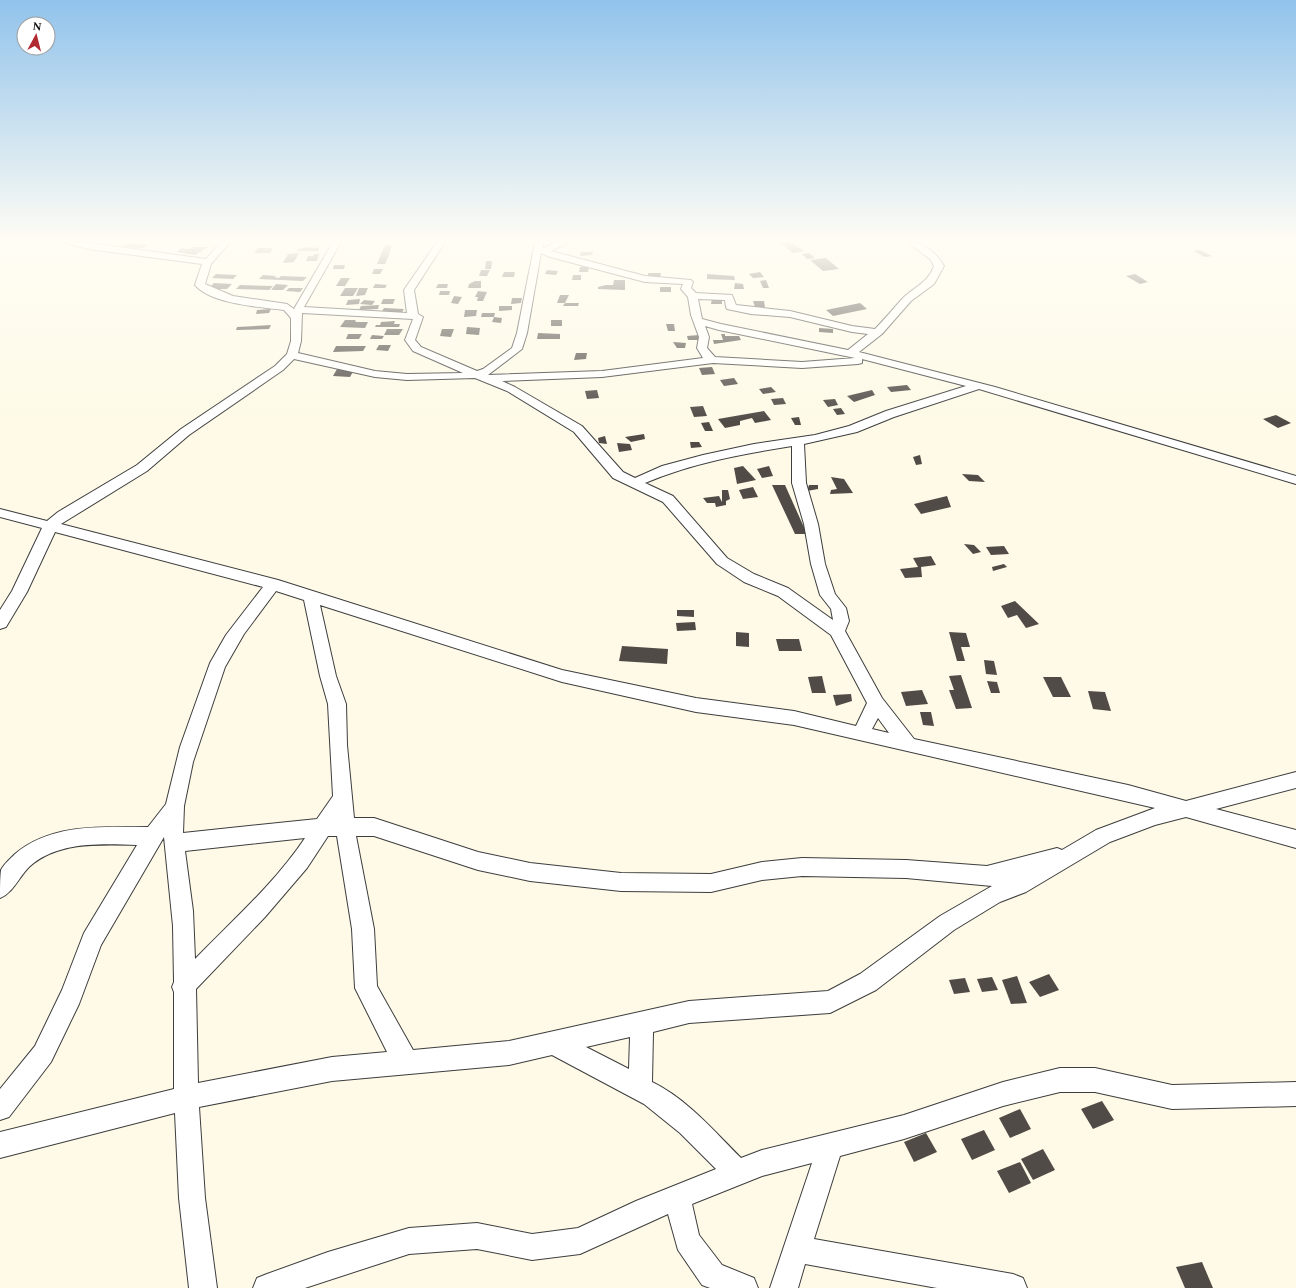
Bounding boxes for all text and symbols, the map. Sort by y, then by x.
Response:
north arrow [16,16,56,56]
text: N [32,18,43,36]

